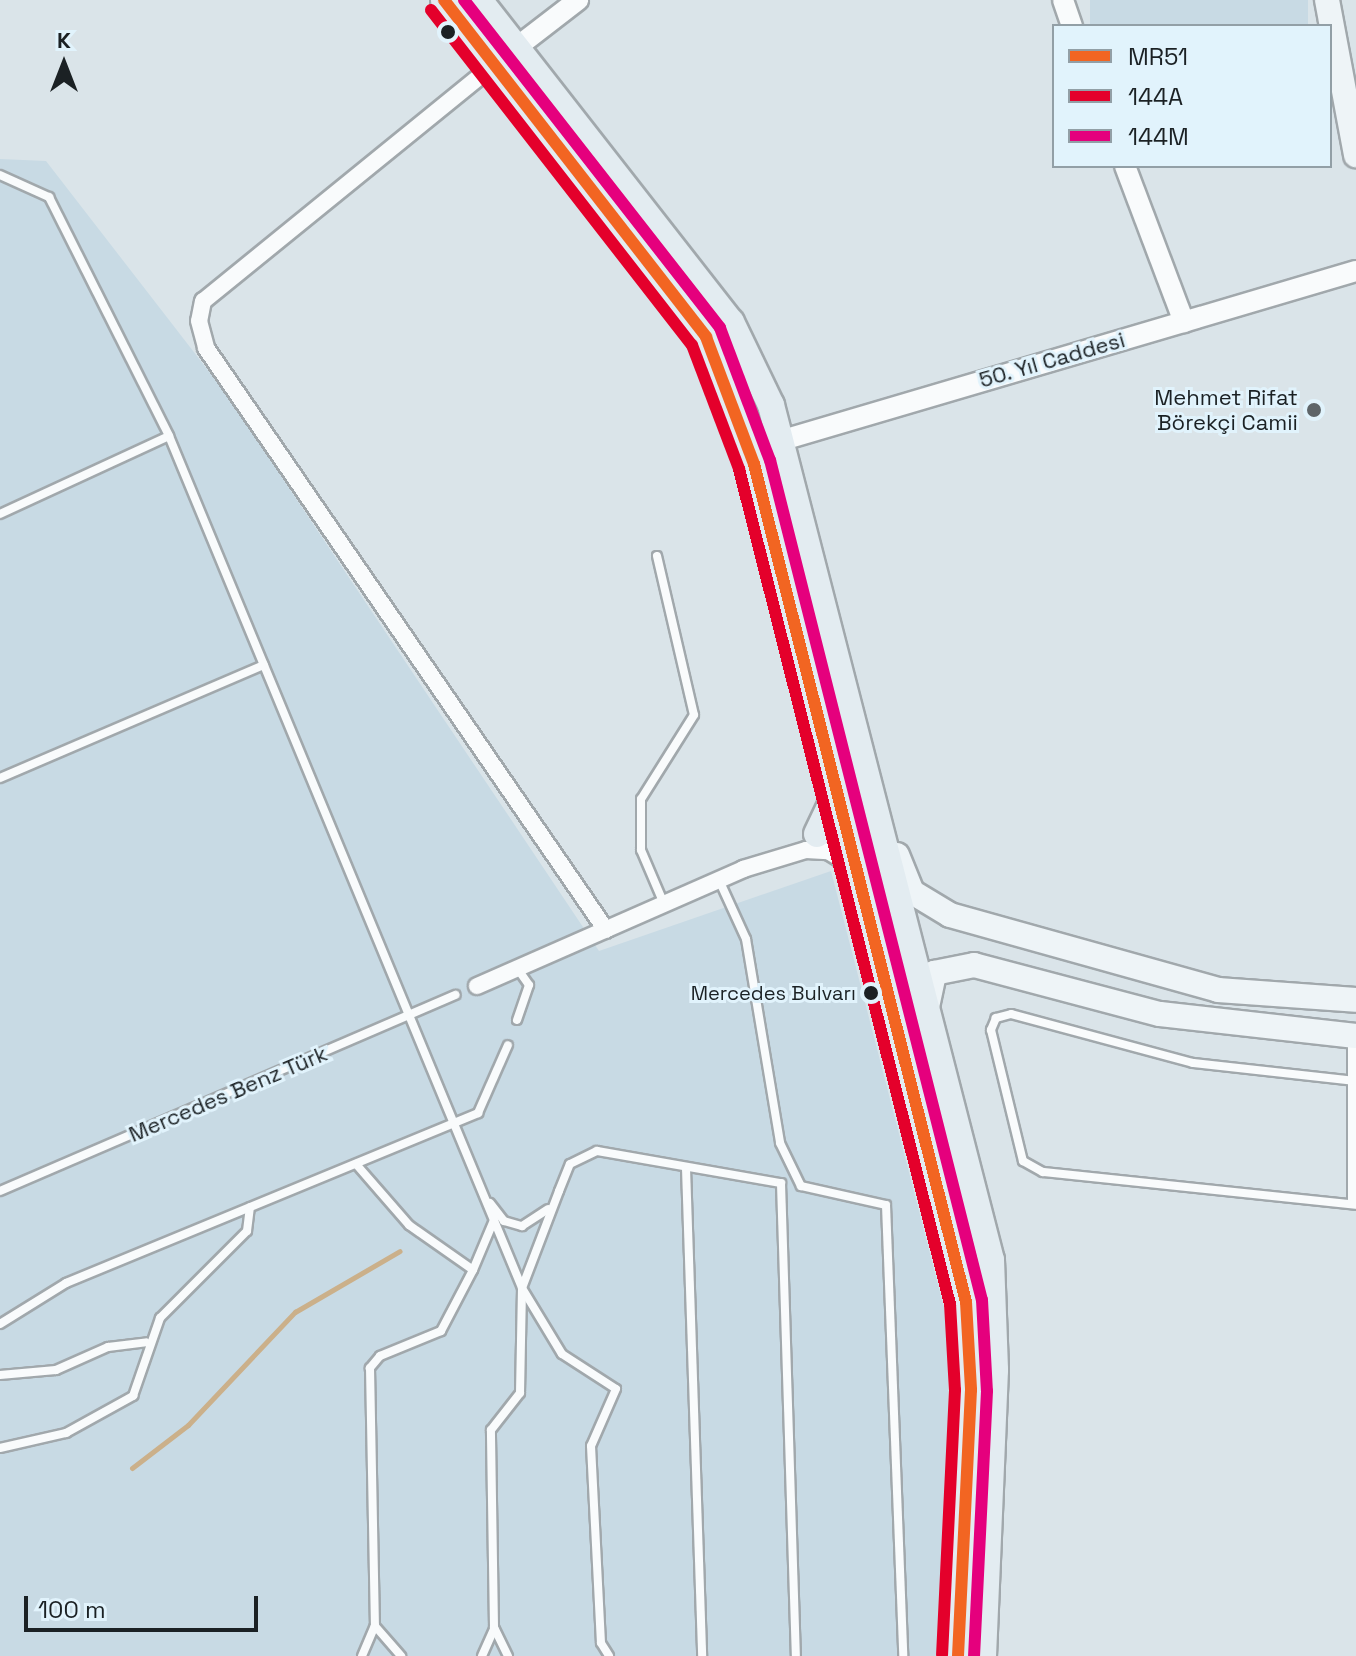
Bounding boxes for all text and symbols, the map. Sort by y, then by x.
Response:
north arrow [24,24,104,104]
unlabelled marker [440,24,456,40]
legend [1052,24,1332,168]
text: K [57,26,71,54]
text: MR51 [1128,41,1188,72]
text: 144A [1128,81,1183,112]
text: 144M [1128,121,1189,152]
street label: 50. Yıl Caddesi [976,326,1128,394]
place label: Mehmet Rifat Börekçi Camii [1154,384,1298,436]
marker: Mehmet Rifat Börekçi Camii [1305,401,1323,419]
place label: Mercedes Bulvarı [691,981,856,1005]
marker: Mercedes Bulvarı [863,985,879,1001]
street label: Mercedes Benz Türk [125,1040,331,1148]
scale bar [28,1580,262,1630]
text: 100 m [38,1594,106,1625]

